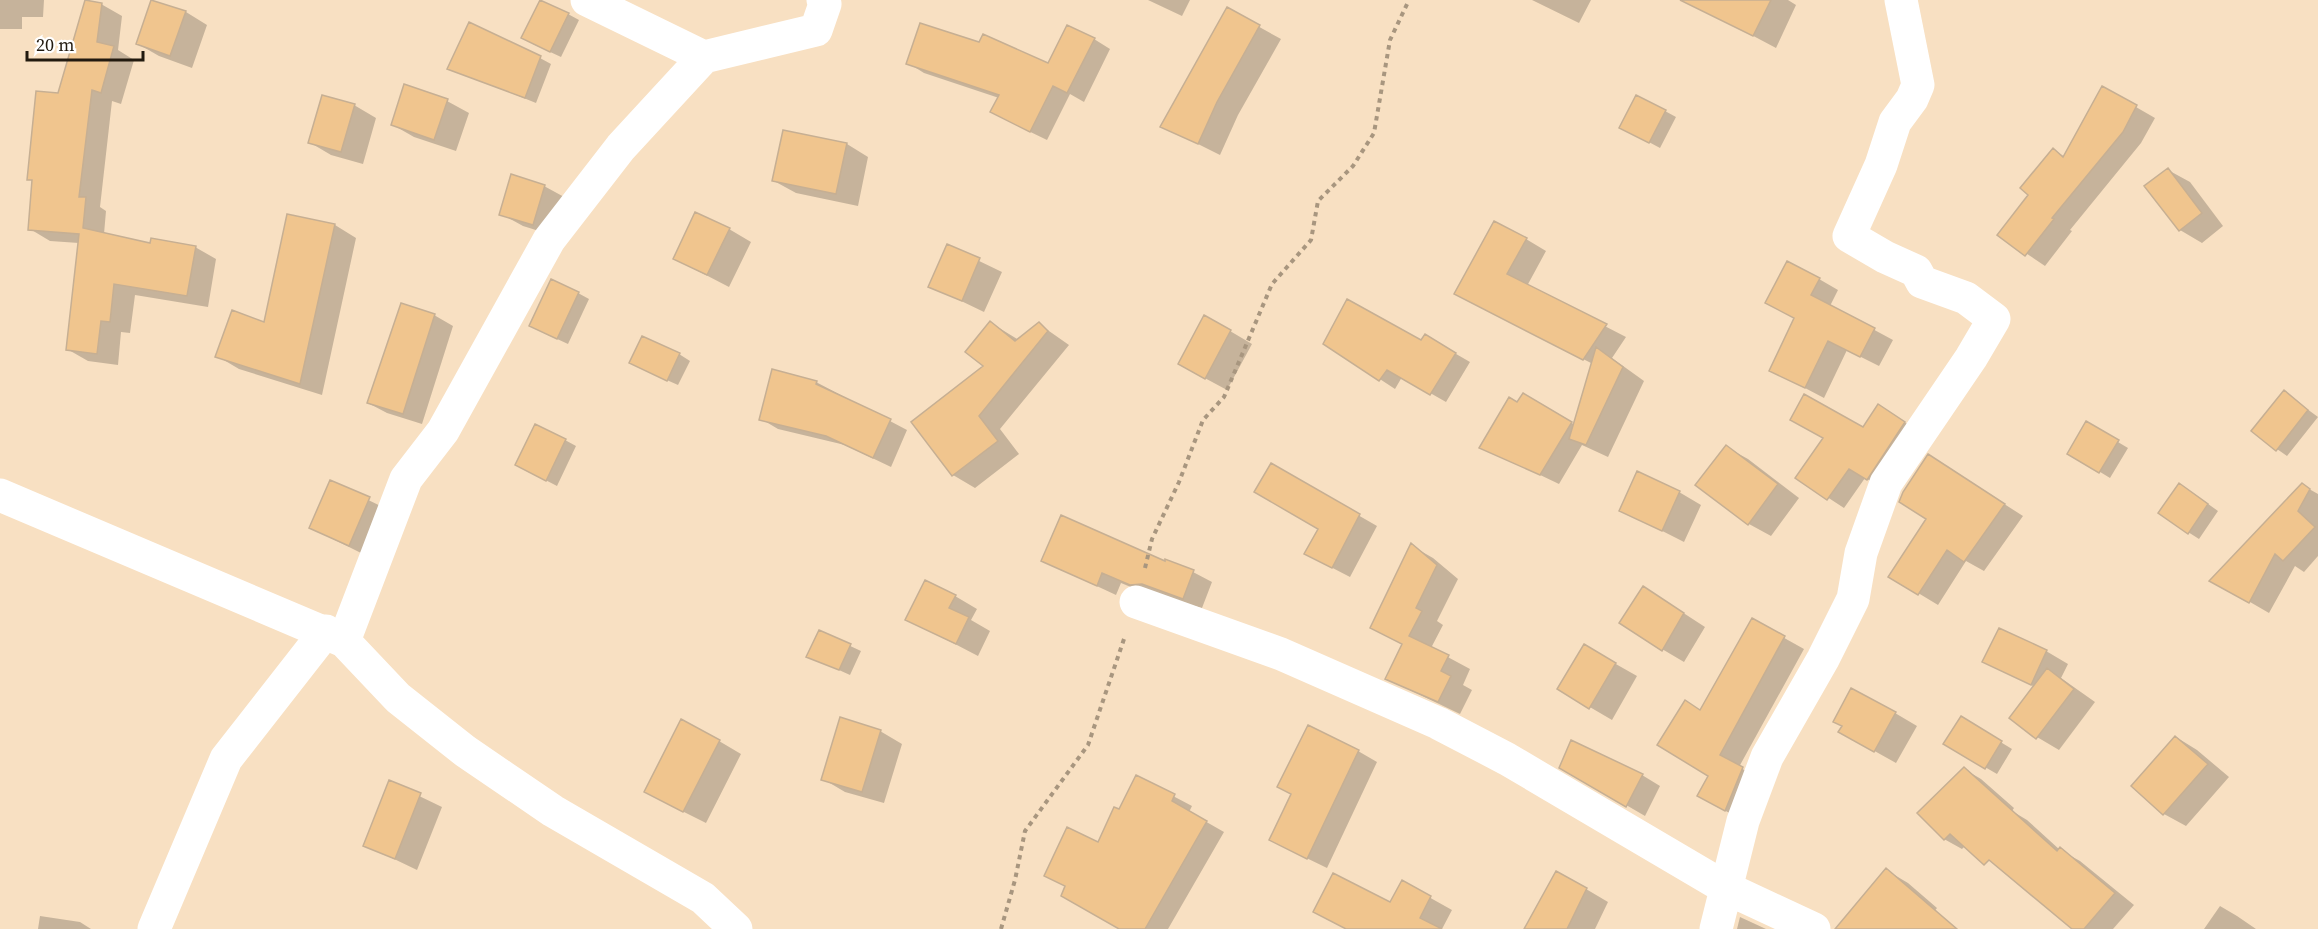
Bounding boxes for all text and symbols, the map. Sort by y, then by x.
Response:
scale bar [27,24,142,62]
text: 20 m [36,32,74,57]

